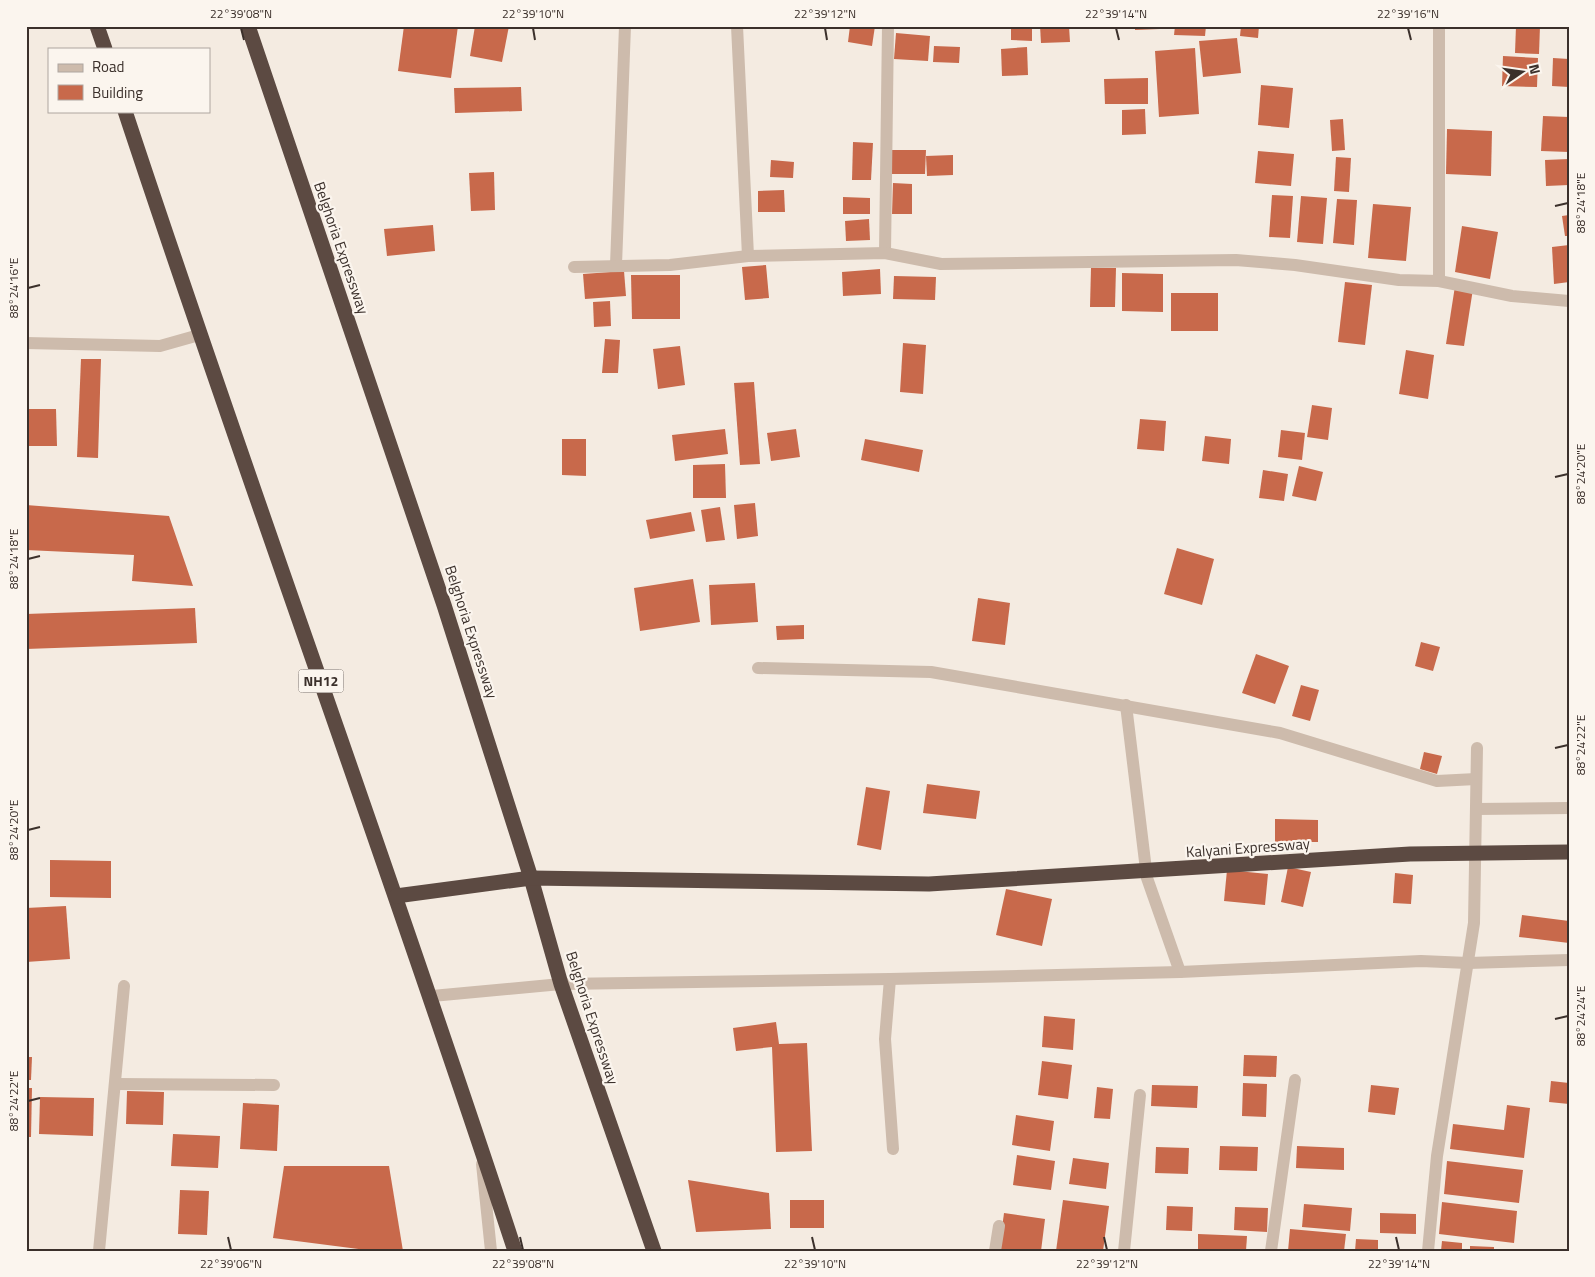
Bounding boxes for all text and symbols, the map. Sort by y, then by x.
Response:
text: 22°39'08"N [210,4,272,23]
text: 22°39'10"N [502,4,564,23]
text: 22°39'12"N [794,4,856,23]
text: 22°39'14"N [1085,4,1147,23]
text: 22°39'16"N [1377,4,1439,23]
legend [48,48,210,112]
north arrow [1498,48,1548,98]
text: Road [92,55,124,78]
text: N [1524,62,1546,76]
text: Building [92,81,143,104]
text: 88°24'18"E [1571,172,1590,233]
street label: Belghoria Expressway [308,178,375,317]
text: 88°24'16"E [4,257,23,318]
text: 88°24'20"E [1571,443,1590,504]
text: 88°24'18"E [4,528,23,589]
street label: Belghoria Expressway [439,562,504,701]
road number: NH12 [298,669,344,692]
text: 88°24'22"E [1571,714,1590,775]
text: 88°24'20"E [4,799,23,860]
street label: Kalyani Expressway [1185,832,1311,863]
street label: Belghoria Expressway [560,948,625,1087]
text: 88°24'24"E [1571,985,1590,1046]
text: 88°24'22"E [4,1070,23,1131]
text: 22°39'06"N [200,1254,262,1273]
text: 22°39'08"N [492,1254,554,1273]
text: 22°39'10"N [784,1254,846,1273]
text: 22°39'12"N [1076,1254,1138,1273]
text: 22°39'14"N [1368,1254,1430,1273]

